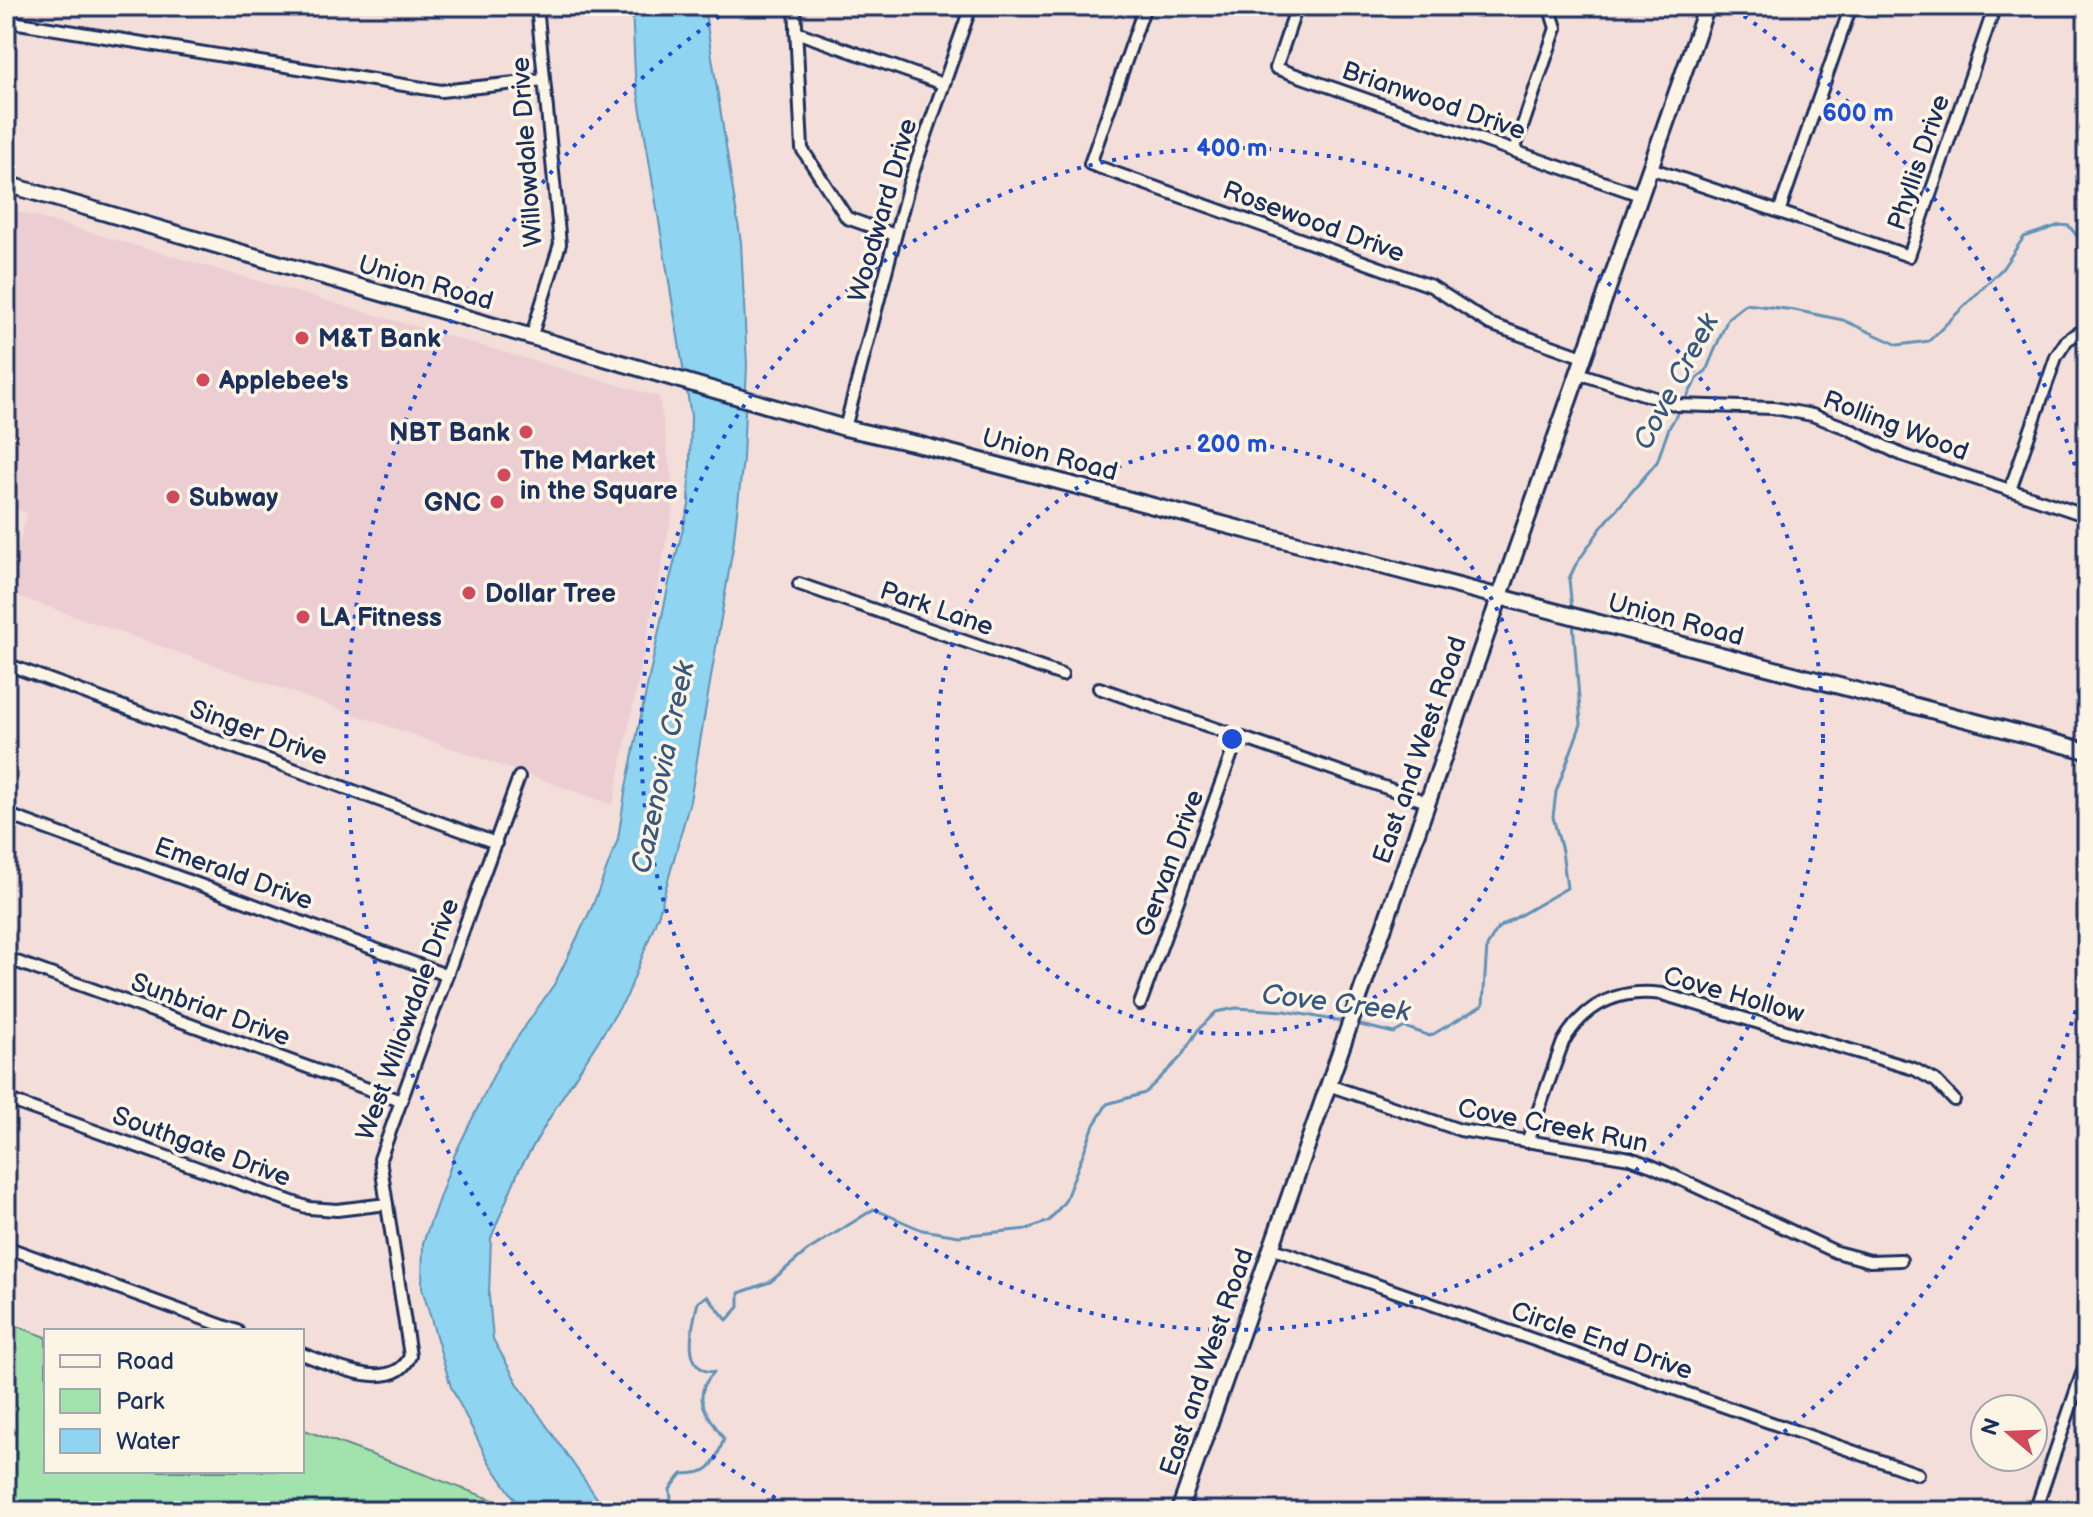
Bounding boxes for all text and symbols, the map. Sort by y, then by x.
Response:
street label: Brianwood Drive [1338,55,1529,147]
street label: Willowdale Drive [505,56,550,248]
street label: Phyllis Drive [1882,91,1957,234]
text: 600 m [1822,99,1894,128]
street label: Woodward Drive [842,115,924,306]
text: 400 m [1197,134,1268,163]
street label: Rosewood Drive [1218,175,1409,270]
street label: Union Road [354,249,497,318]
water label: Cove Creek [1627,307,1727,455]
place label: M&T Bank [318,324,441,355]
marker: M&T Bank [293,329,311,347]
place label: Applebee's [218,366,349,397]
marker: Applebee's [194,371,212,389]
street label: Rolling Wood [1818,384,1973,468]
place label: NBT Bank [389,418,510,449]
street label: Union Road [978,422,1121,488]
marker: NBT Bank [517,423,535,441]
text: 200 m [1197,430,1267,459]
place label: The Market in the Square [520,446,678,507]
marker: The Market in the Square [495,466,513,484]
place label: Subway [189,483,278,514]
marker: Subway [164,488,182,506]
place label: GNC [424,488,481,519]
marker: GNC [488,493,506,511]
street label: Park Lane [876,576,997,643]
place label: Dollar Tree [485,579,616,610]
marker: Dollar Tree [460,584,478,602]
street label: Union Road [1604,587,1747,653]
place label: LA Fitness [319,603,442,634]
marker: LA Fitness [294,608,312,626]
street label: East and West Road [1367,633,1474,868]
water label: Cazenovia Creek [625,657,702,876]
street label: Singer Drive [185,694,332,773]
centre of rings [1218,725,1246,753]
street label: Gervan Drive [1130,786,1211,941]
street label: Emerald Drive [150,831,317,917]
street label: West Willowdale Drive [350,894,467,1145]
street label: Cove Hollow [1660,961,1808,1030]
street label: Sunbriar Drive [127,967,294,1054]
water label: Cove Creek [1260,978,1413,1029]
street label: Cove Creek Run [1455,1093,1651,1160]
street label: Southgate Drive [108,1101,295,1194]
street label: East and West Road [1154,1245,1261,1480]
street label: Circle End Drive [1507,1296,1696,1387]
legend [44,1329,304,1473]
text: Road [116,1347,174,1376]
text: Park [116,1387,164,1416]
north arrow [1969,1393,2049,1473]
text: N [1976,1415,2007,1439]
text: Water [116,1427,180,1456]

